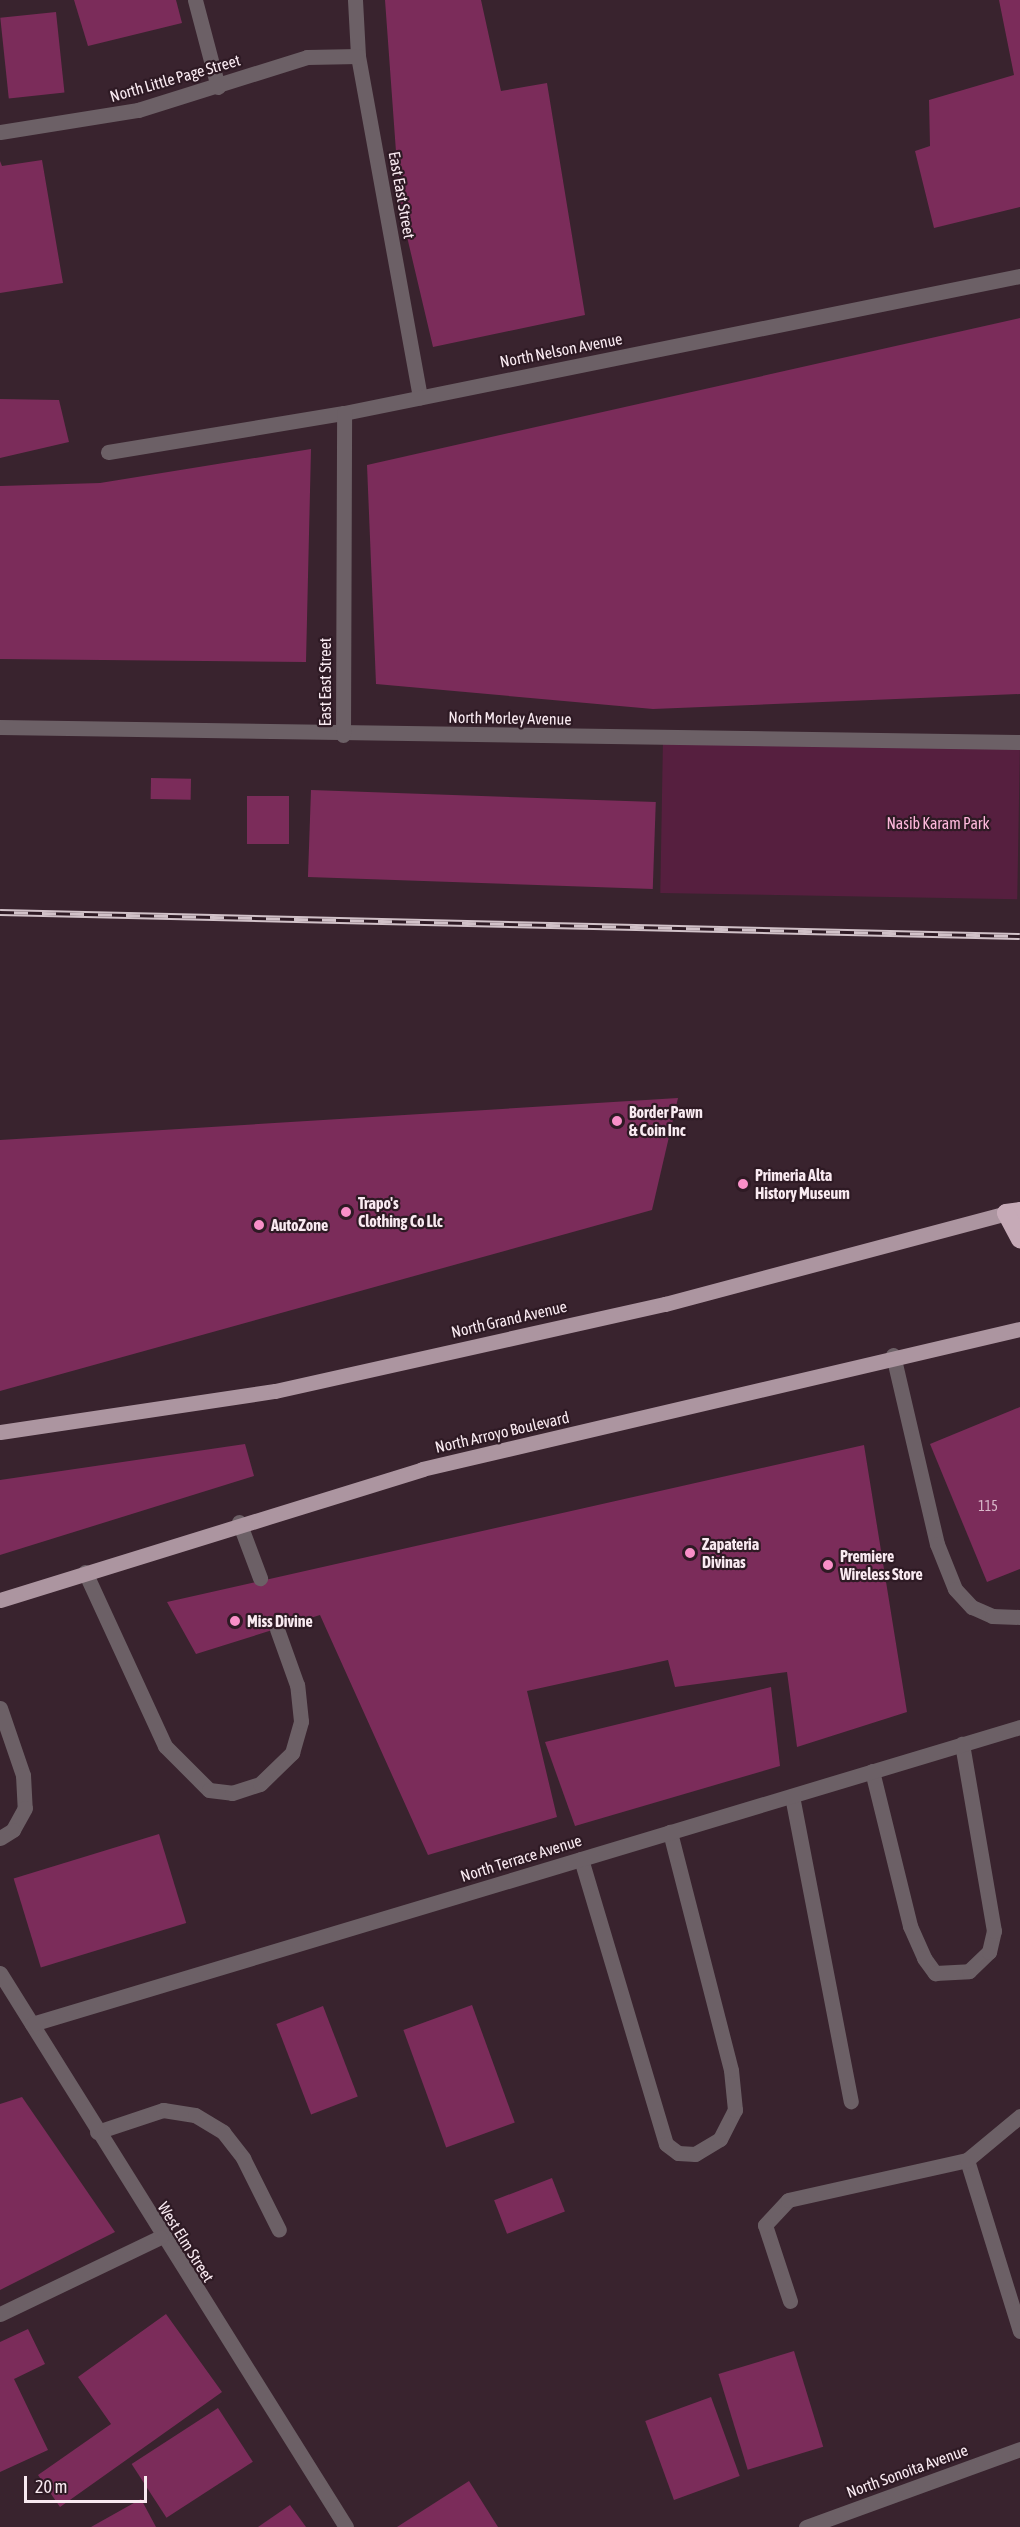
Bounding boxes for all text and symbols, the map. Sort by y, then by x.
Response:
street label: North Little Page Street [108,50,242,106]
street label: East East Street [385,150,419,240]
street label: North Nelson Avenue [498,329,624,371]
street label: East East Street [315,638,335,726]
street label: North Morley Avenue [448,707,572,729]
park label: Nasib Karam Park [886,813,990,833]
place label: Border Pawn & Coin Inc [629,1102,703,1140]
marker: Border Pawn & Coin Inc [610,1114,624,1128]
place label: Primeria Alta History Museum [755,1165,850,1203]
marker: Primeria Alta History Museum [736,1177,750,1191]
place label: Trapo's Clothing Co Llc [358,1193,443,1231]
marker: Trapo's Clothing Co Llc [339,1205,353,1219]
place label: AutoZone [271,1215,328,1235]
marker: AutoZone [252,1218,266,1232]
street label: North Grand Avenue [449,1296,569,1342]
street label: North Arroyo Boulevard [433,1407,571,1457]
house number: 115 [978,1498,998,1514]
place label: Zapateria Divinas [702,1534,759,1572]
marker: Zapateria Divinas [683,1546,697,1560]
place label: Premiere Wireless Store [840,1546,923,1584]
marker: Premiere Wireless Store [821,1558,835,1572]
place label: Miss Divine [247,1611,313,1631]
marker: Miss Divine [228,1614,242,1628]
street label: North Terrace Avenue [458,1830,584,1886]
street label: West Elm Street [154,2198,218,2286]
street label: North Sonoita Avenue [844,2440,970,2502]
scale bar [27,2464,150,2502]
text: 20 m [35,2476,67,2497]

